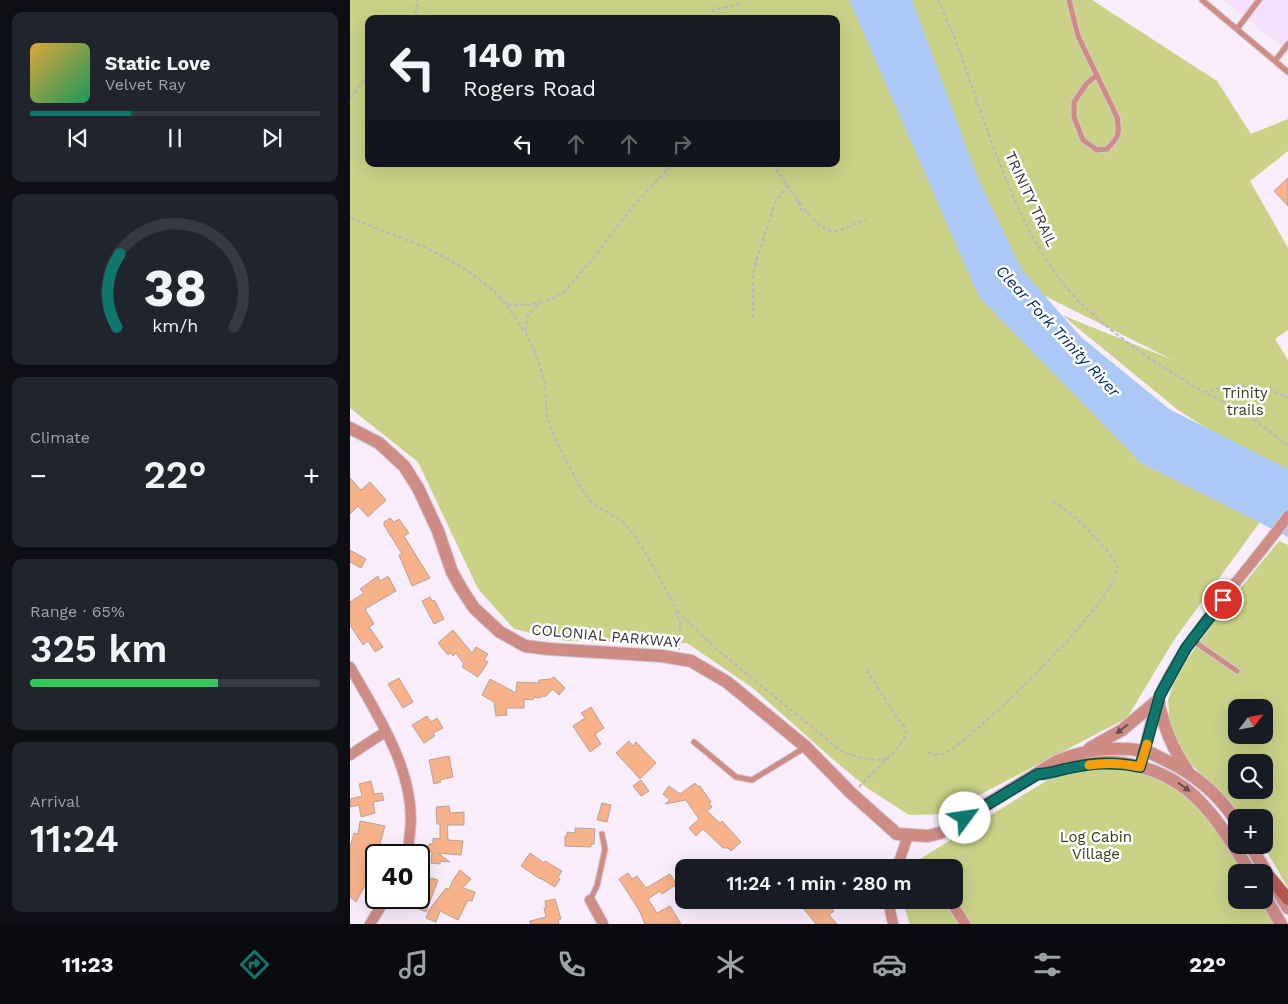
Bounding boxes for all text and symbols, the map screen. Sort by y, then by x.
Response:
text: 140 m [463,34,566,76]
icon: left [380,35,445,100]
text: Static Love [105,52,210,75]
text: Velvet Ray [105,75,185,94]
text: Rogers Road [463,76,596,101]
icon: previous [64,124,92,152]
icon: pause [161,124,189,152]
icon: next [258,124,286,152]
icon: left [509,130,537,158]
icon: ahead [562,130,590,158]
icon: ahead [615,130,643,158]
icon: right [668,130,696,158]
street label: TRINITY TRAIL [1001,149,1061,249]
text: 38 [143,258,207,319]
water label: Clear Fork Trinity River [992,261,1124,401]
text: km/h [152,315,198,336]
park label: Trinity trails [1222,384,1268,419]
text: Climate [30,428,90,447]
text: 22° [143,453,207,497]
text: − [30,459,47,492]
text: + [303,459,320,492]
pin [1202,579,1244,621]
icon: arrive [1209,586,1237,614]
text: Range · 65% [30,602,125,621]
street label: COLONIAL PARKWAY [531,621,682,652]
text: 325 km [30,627,167,671]
north arrow [1228,699,1272,744]
map controls [1228,699,1273,909]
one-way arrow [1115,724,1129,734]
button: search [1228,754,1273,799]
one-way arrow [1177,782,1190,793]
position arrow [938,791,990,843]
text: Arrival [30,792,80,811]
button: + [1228,809,1273,854]
text: 11:24 [30,817,119,861]
park label: Log Cabin Village [1060,828,1132,863]
speed limit sign: 40 [365,844,430,909]
button: − [1228,864,1273,909]
text: 11:24 · 1 min · 280 m [727,872,911,895]
icon: directions [237,947,272,982]
icon: music [396,947,431,982]
icon: phone [554,947,589,982]
icon: climate [713,947,748,982]
icon: car [872,947,907,982]
icon: filters [1030,947,1065,982]
text: 11:23 [62,952,114,977]
text: 22° [1189,952,1226,977]

